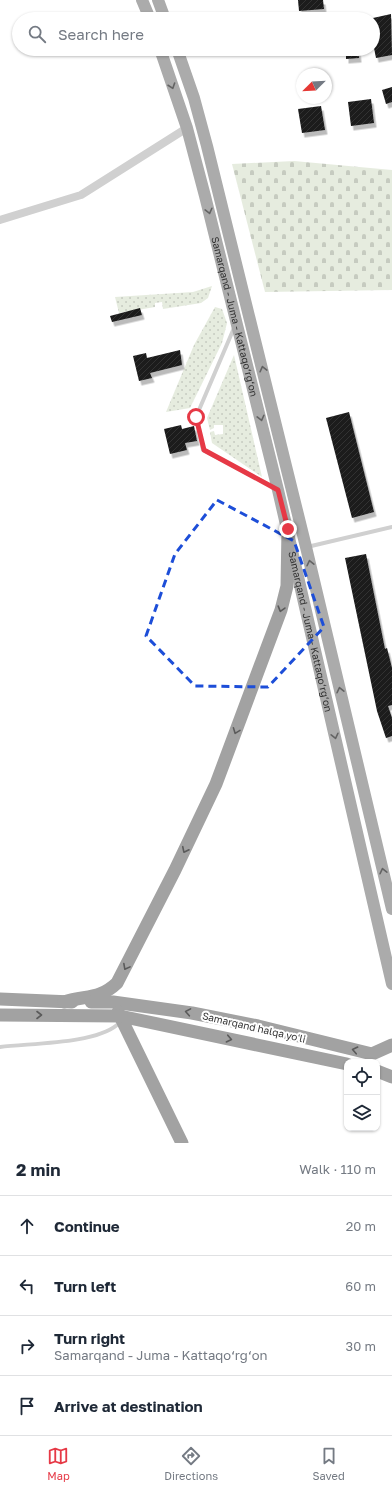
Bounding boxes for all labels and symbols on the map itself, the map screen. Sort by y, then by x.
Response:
north arrow [296,68,332,104]
one-way arrow [168,82,176,89]
one-way arrow [204,207,212,214]
street label: Samarqand - Juma - Kattaqo‘rg‘on [209,235,261,398]
one-way arrow [259,366,267,372]
route start [187,408,205,426]
one-way arrow [256,415,264,422]
route end [279,520,297,538]
street label: Samarqand - Juma - Kattaqo‘rg‘on [286,550,335,713]
one-way arrow [307,560,315,566]
one-way arrow [277,605,286,612]
one-way arrow [337,687,345,693]
one-way arrow [232,728,240,735]
one-way arrow [331,733,339,739]
one-way arrow [182,846,190,854]
one-way arrow [379,868,388,875]
one-way arrow [124,962,131,970]
one-way arrow [184,1009,191,1017]
street label: Samarqand halqa yoʻli [201,1009,307,1045]
one-way arrow [36,1011,42,1019]
one-way arrow [226,1035,232,1043]
one-way arrow [352,1047,358,1055]

